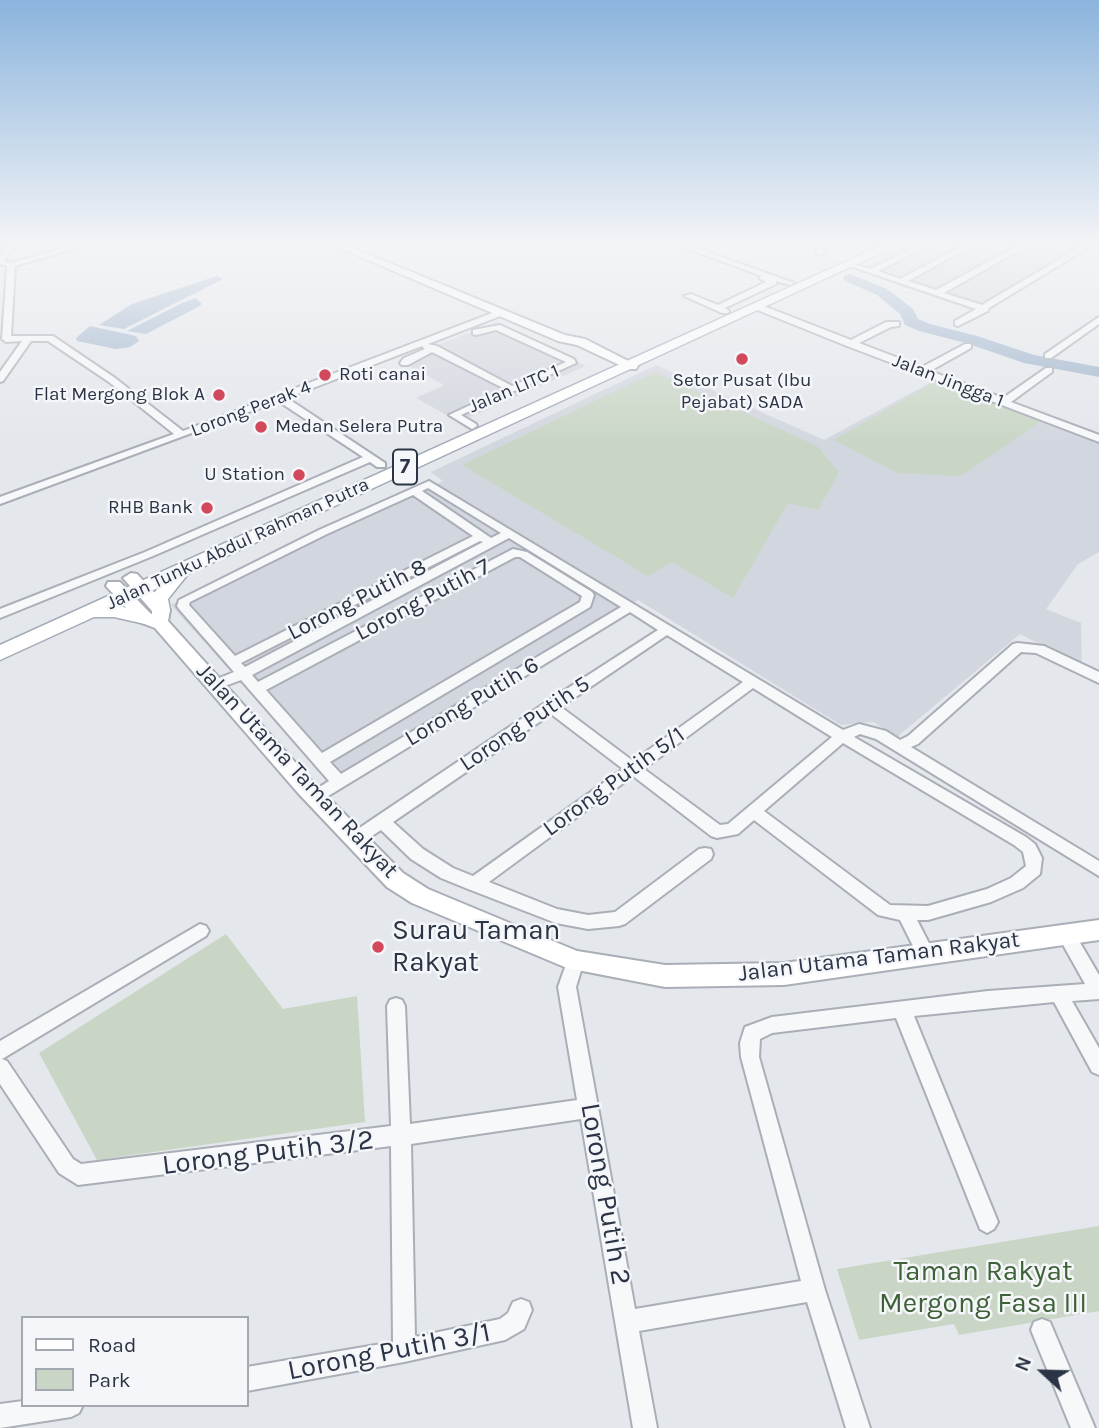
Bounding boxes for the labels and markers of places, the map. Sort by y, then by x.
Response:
marker: Setor Pusat (Ibu Pejabat) SADA [734,351,750,367]
place label: Roti canai [339,364,426,386]
marker: Roti canai [317,367,333,383]
place label: Setor Pusat (Ibu Pejabat) SADA [672,370,812,414]
place label: Flat Mergong Blok A [34,384,205,406]
marker: Flat Mergong Blok A [211,387,227,403]
place label: Medan Selera Putra [275,416,443,438]
marker: Medan Selera Putra [253,419,269,435]
place label: U Station [204,464,285,486]
marker: U Station [291,467,307,483]
place label: RHB Bank [108,497,193,519]
marker: RHB Bank [199,500,215,516]
place label: Surau Taman Rakyat [392,914,561,980]
marker: Surau Taman Rakyat [370,939,386,955]

